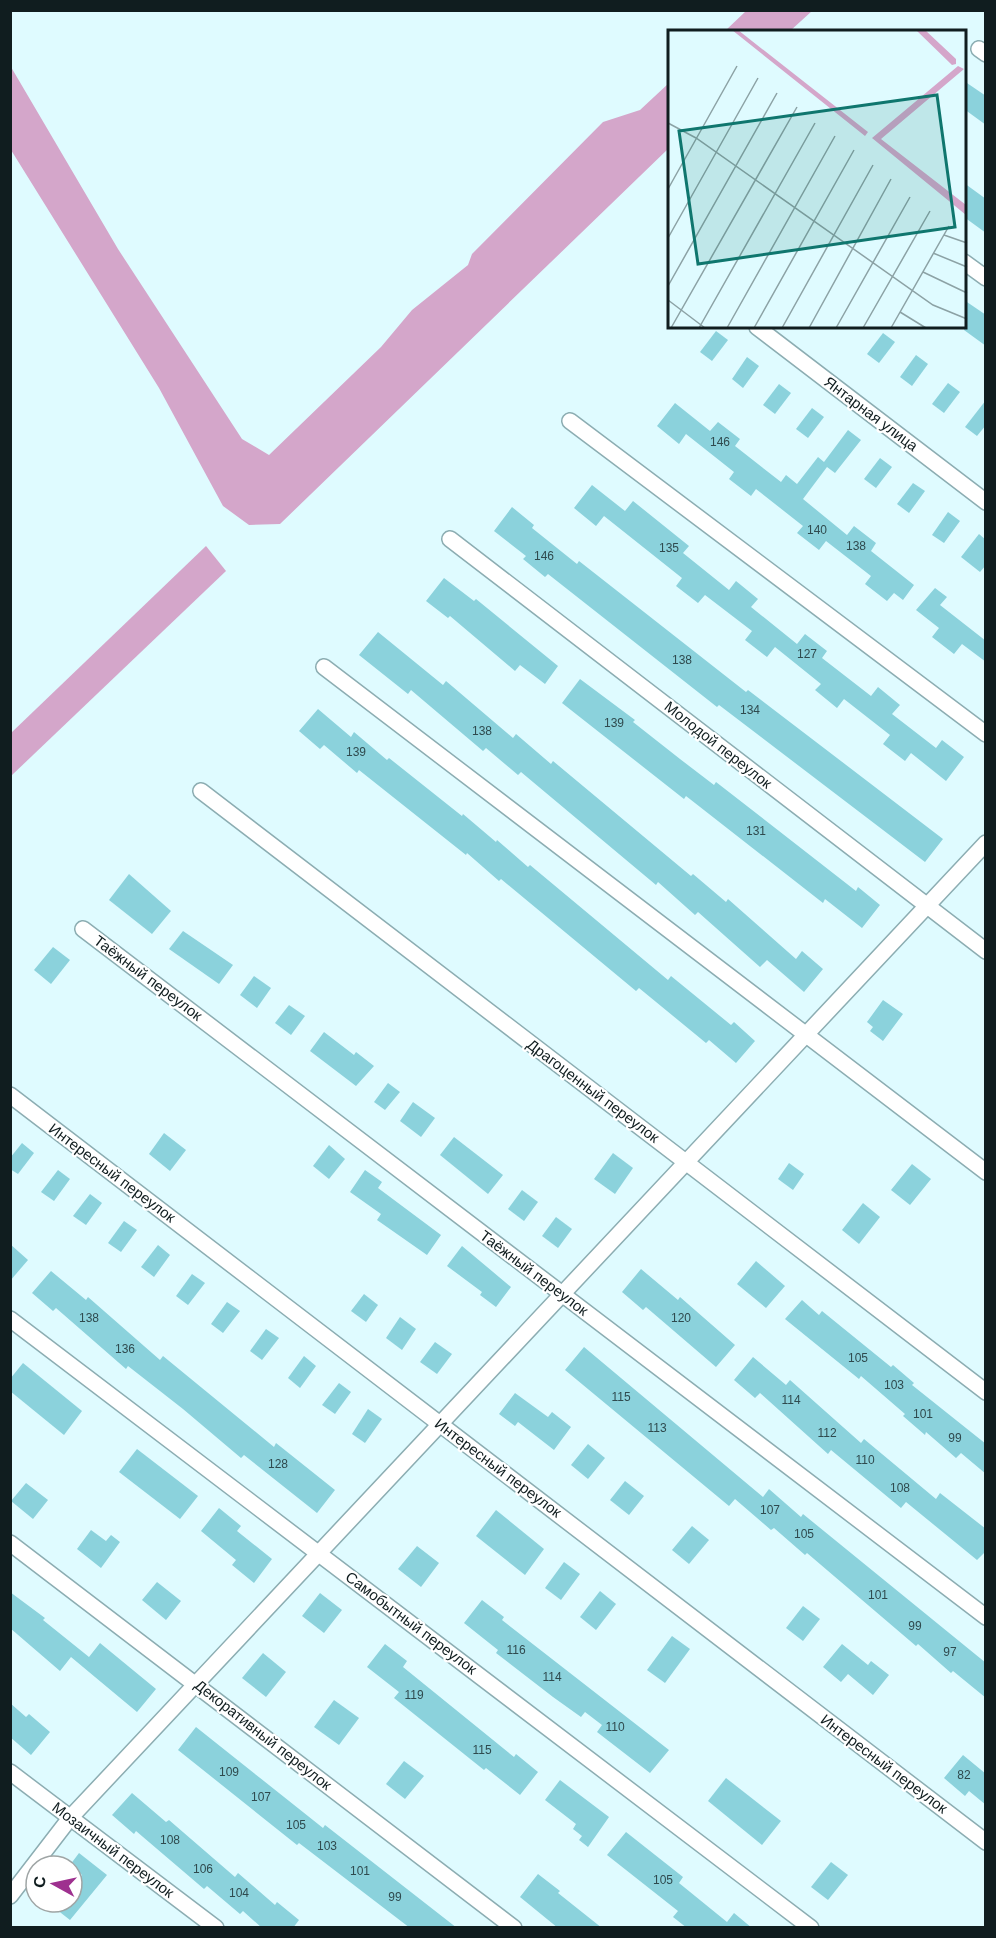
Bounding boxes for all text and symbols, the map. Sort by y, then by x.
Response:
inset map [668,30,966,328]
street label: Янтарная улица [821,373,922,455]
house number: 146 [710,435,730,449]
house number: 140 [807,523,827,537]
house number: 138 [846,539,866,553]
house number: 135 [659,541,679,555]
house number: 146 [534,549,554,563]
house number: 127 [797,647,817,661]
house number: 138 [672,653,692,667]
street label: Молодой переулок [661,698,776,792]
house number: 134 [740,703,760,717]
house number: 139 [604,716,624,730]
house number: 138 [472,724,492,738]
house number: 139 [346,745,366,759]
house number: 131 [746,824,766,838]
street label: Таёжный переулок [91,931,206,1024]
street label: Драгоценный переулок [524,1035,663,1146]
street label: Интересный переулок [46,1120,179,1226]
street label: Таёжный переулок [477,1226,592,1319]
house number: 138 [79,1311,99,1325]
house number: 120 [671,1311,691,1325]
house number: 136 [115,1342,135,1356]
house number: 105 [848,1351,868,1365]
house number: 103 [884,1378,904,1392]
house number: 115 [611,1390,631,1404]
house number: 114 [781,1393,801,1407]
house number: 101 [913,1407,933,1421]
street label: Интересный переулок [432,1415,565,1521]
house number: 113 [647,1421,667,1435]
house number: 112 [817,1426,837,1440]
house number: 99 [948,1431,962,1445]
house number: 110 [855,1453,875,1467]
house number: 128 [268,1457,288,1471]
house number: 108 [890,1481,910,1495]
house number: 107 [760,1503,780,1517]
house number: 105 [794,1527,814,1541]
street label: Самобытный переулок [342,1568,481,1678]
house number: 101 [868,1588,888,1602]
house number: 99 [908,1619,922,1633]
house number: 116 [506,1643,526,1657]
house number: 97 [943,1645,957,1659]
house number: 114 [542,1670,562,1684]
street label: Декоративный переулок [192,1676,335,1794]
house number: 119 [404,1688,424,1702]
street label: Интересный переулок [818,1711,951,1817]
house number: 110 [605,1720,625,1734]
house number: 115 [472,1743,492,1757]
house number: 109 [219,1765,239,1779]
house number: 82 [957,1768,971,1782]
house number: 107 [251,1790,271,1804]
street label: Мозаичный переулок [49,1798,178,1901]
house number: 105 [286,1818,306,1832]
house number: 108 [160,1833,180,1847]
house number: 103 [317,1839,337,1853]
north arrow [24,1854,84,1914]
house number: 106 [193,1862,213,1876]
house number: 101 [350,1864,370,1878]
house number: 105 [653,1873,673,1887]
text: С [30,1875,49,1889]
house number: 104 [229,1886,249,1900]
house number: 99 [388,1890,402,1904]

